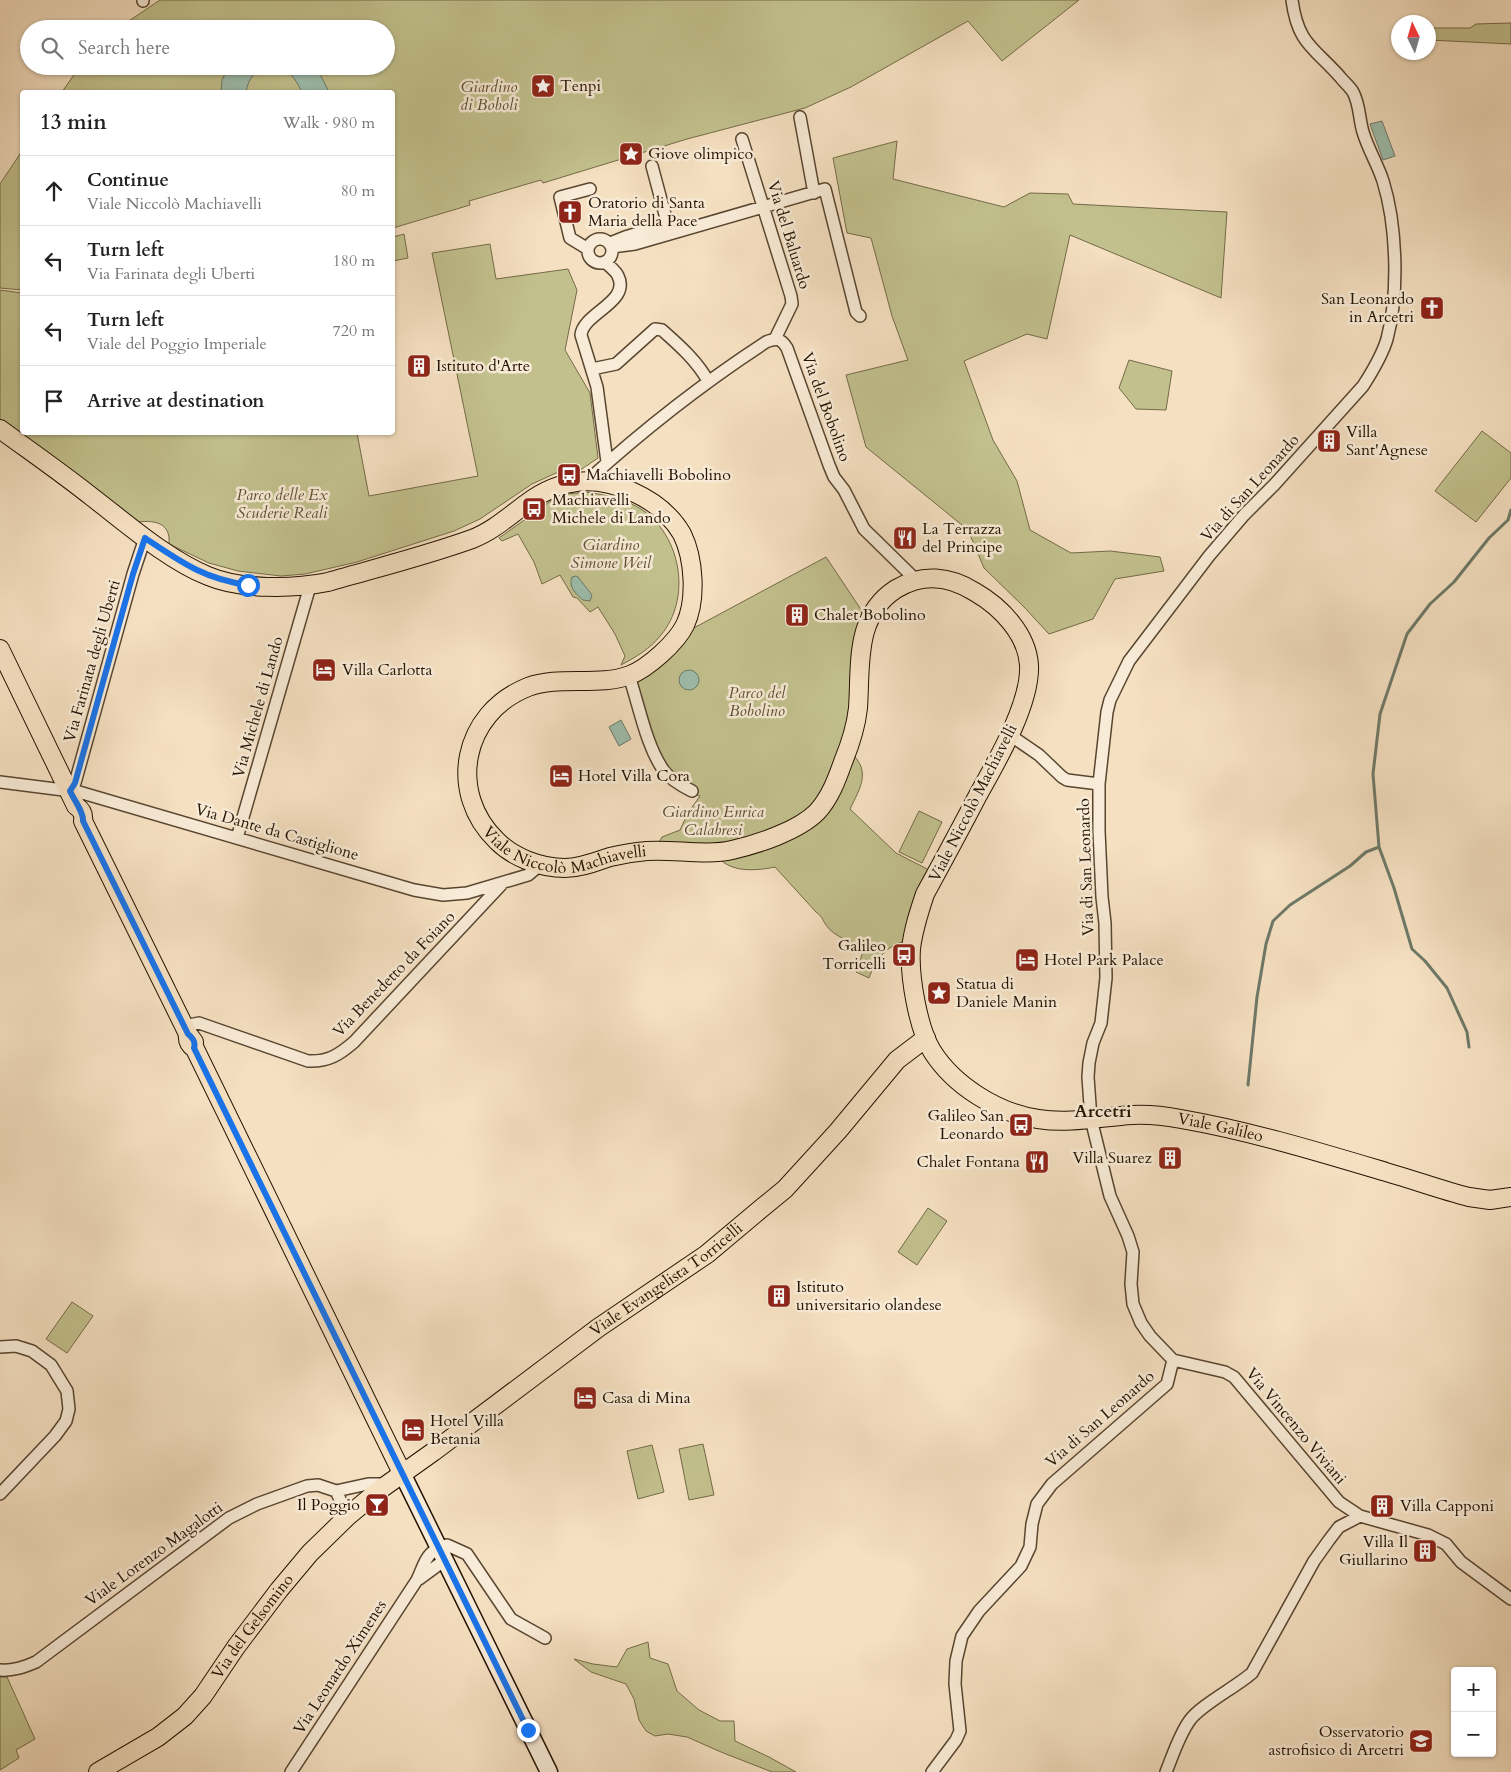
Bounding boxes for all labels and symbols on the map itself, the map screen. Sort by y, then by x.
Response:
north arrow [1391,15,1436,60]
place icon: Tenpi [530,73,556,99]
place label: Tenpi [560,75,602,97]
park label: Giardino di Boboli [460,76,518,116]
place icon: Giove olimpico [618,141,644,167]
place label: Giove olimpico [648,143,754,165]
street label: Via del Baluardo [762,178,816,292]
place label: Oratorio di Santa Maria della Pace [588,192,705,232]
church icon: Oratorio di Santa Maria della Pace [557,199,583,225]
place label: San Leonardo in Arcetri [1321,288,1415,328]
church icon: San Leonardo in Arcetri [1419,295,1445,321]
street label: Via del Bobolino [796,349,856,465]
building icon: Istituto d'Arte [406,353,432,379]
place label: Istituto d'Arte [436,355,530,377]
place label: Villa Sant'Agnese [1346,421,1428,461]
building icon: Villa Sant'Agnese [1316,428,1342,454]
street label: Via di San Leonardo [1196,429,1304,547]
bus stop icon: Machiavelli Bobolino [556,462,582,488]
place label: Machiavelli Bobolino [586,464,731,486]
park label: Parco delle Ex Scuderie Reali [236,484,328,524]
place label: Machiavelli Michele di Lando [552,489,671,529]
bus stop icon: Machiavelli Michele di Lando [521,496,547,522]
place label: La Terrazza del Principe [922,518,1003,558]
restaurant icon: La Terrazza del Principe [892,525,918,551]
park label: Giardino Simone Weil [571,534,652,574]
route start [237,574,260,597]
street label: Via Farinata degli Uberti [58,577,126,745]
building icon: Chalet Bobolino [784,602,810,628]
place label: Chalet Bobolino [814,604,926,626]
street label: Via Michele di Lando [227,633,289,780]
hotel icon: Villa Carlotta [311,657,337,683]
place label: Villa Carlotta [342,659,432,681]
park label: Parco del Bobolino [729,682,786,722]
street label: Viale Niccolò Machiavelli [924,720,1023,886]
hotel icon: Hotel Villa Cora [548,763,574,789]
place label: Hotel Villa Cora [578,765,690,787]
street label: Via di San Leonardo [1073,797,1099,936]
street label: Via Dante da Castiglione [193,798,361,866]
park label: Giardino Enrica Calabresi [662,801,764,841]
street label: Viale Niccolò Machiavelli [477,822,648,879]
street label: Via Benedetto da Foiano [328,906,460,1042]
place label: Galileo Torricelli [822,935,886,975]
bus stop icon: Galileo Torricelli [891,942,917,968]
hotel icon: Hotel Park Palace [1014,947,1040,973]
place label: Hotel Park Palace [1044,949,1164,971]
place label: Statua di Daniele Manin [956,973,1057,1013]
place icon: Statua di Daniele Manin [926,980,952,1006]
district label: Arcetri [1074,1099,1132,1124]
place label: Galileo San Leonardo [928,1105,1004,1145]
street label: Viale Galileo [1176,1108,1266,1148]
bus stop icon: Galileo San Leonardo [1008,1112,1034,1138]
building icon: Villa Suarez [1157,1145,1183,1171]
place label: Villa Suarez [1072,1147,1152,1169]
restaurant icon: Chalet Fontana [1024,1149,1050,1175]
place label: Chalet Fontana [917,1151,1020,1173]
street label: Viale Evangelista Torricelli [585,1217,748,1341]
place label: Istituto universitario olandese [796,1276,942,1316]
building icon: Istituto universitario olandese [766,1283,792,1309]
street label: Via Vincenzo Viviani [1241,1363,1352,1489]
street label: Via di San Leonardo [1041,1365,1159,1472]
hotel icon: Casa di Mina [572,1385,598,1411]
place label: Casa di Mina [602,1387,691,1409]
place label: Hotel Villa Betania [430,1410,504,1450]
hotel icon: Hotel Villa Betania [400,1417,426,1443]
bar icon: Il Poggio [364,1492,390,1518]
building icon: Villa Capponi [1369,1493,1395,1519]
place label: Il Poggio [297,1494,360,1516]
place label: Villa Capponi [1400,1495,1495,1517]
street label: Viale Lorenzo Magalotti [81,1496,227,1611]
place label: Villa Il Giullarino [1339,1531,1408,1571]
building icon: Villa Il Giullarino [1412,1538,1438,1564]
street label: Via del Gelsomino [207,1569,299,1683]
street label: Via Leonardo Ximenes [288,1596,392,1738]
route end [517,1719,540,1742]
place label: Osservatorio astrofisico di Arcetri [1269,1721,1405,1761]
school or university icon: Osservatorio astrofisico di Arcetri [1408,1728,1434,1754]

